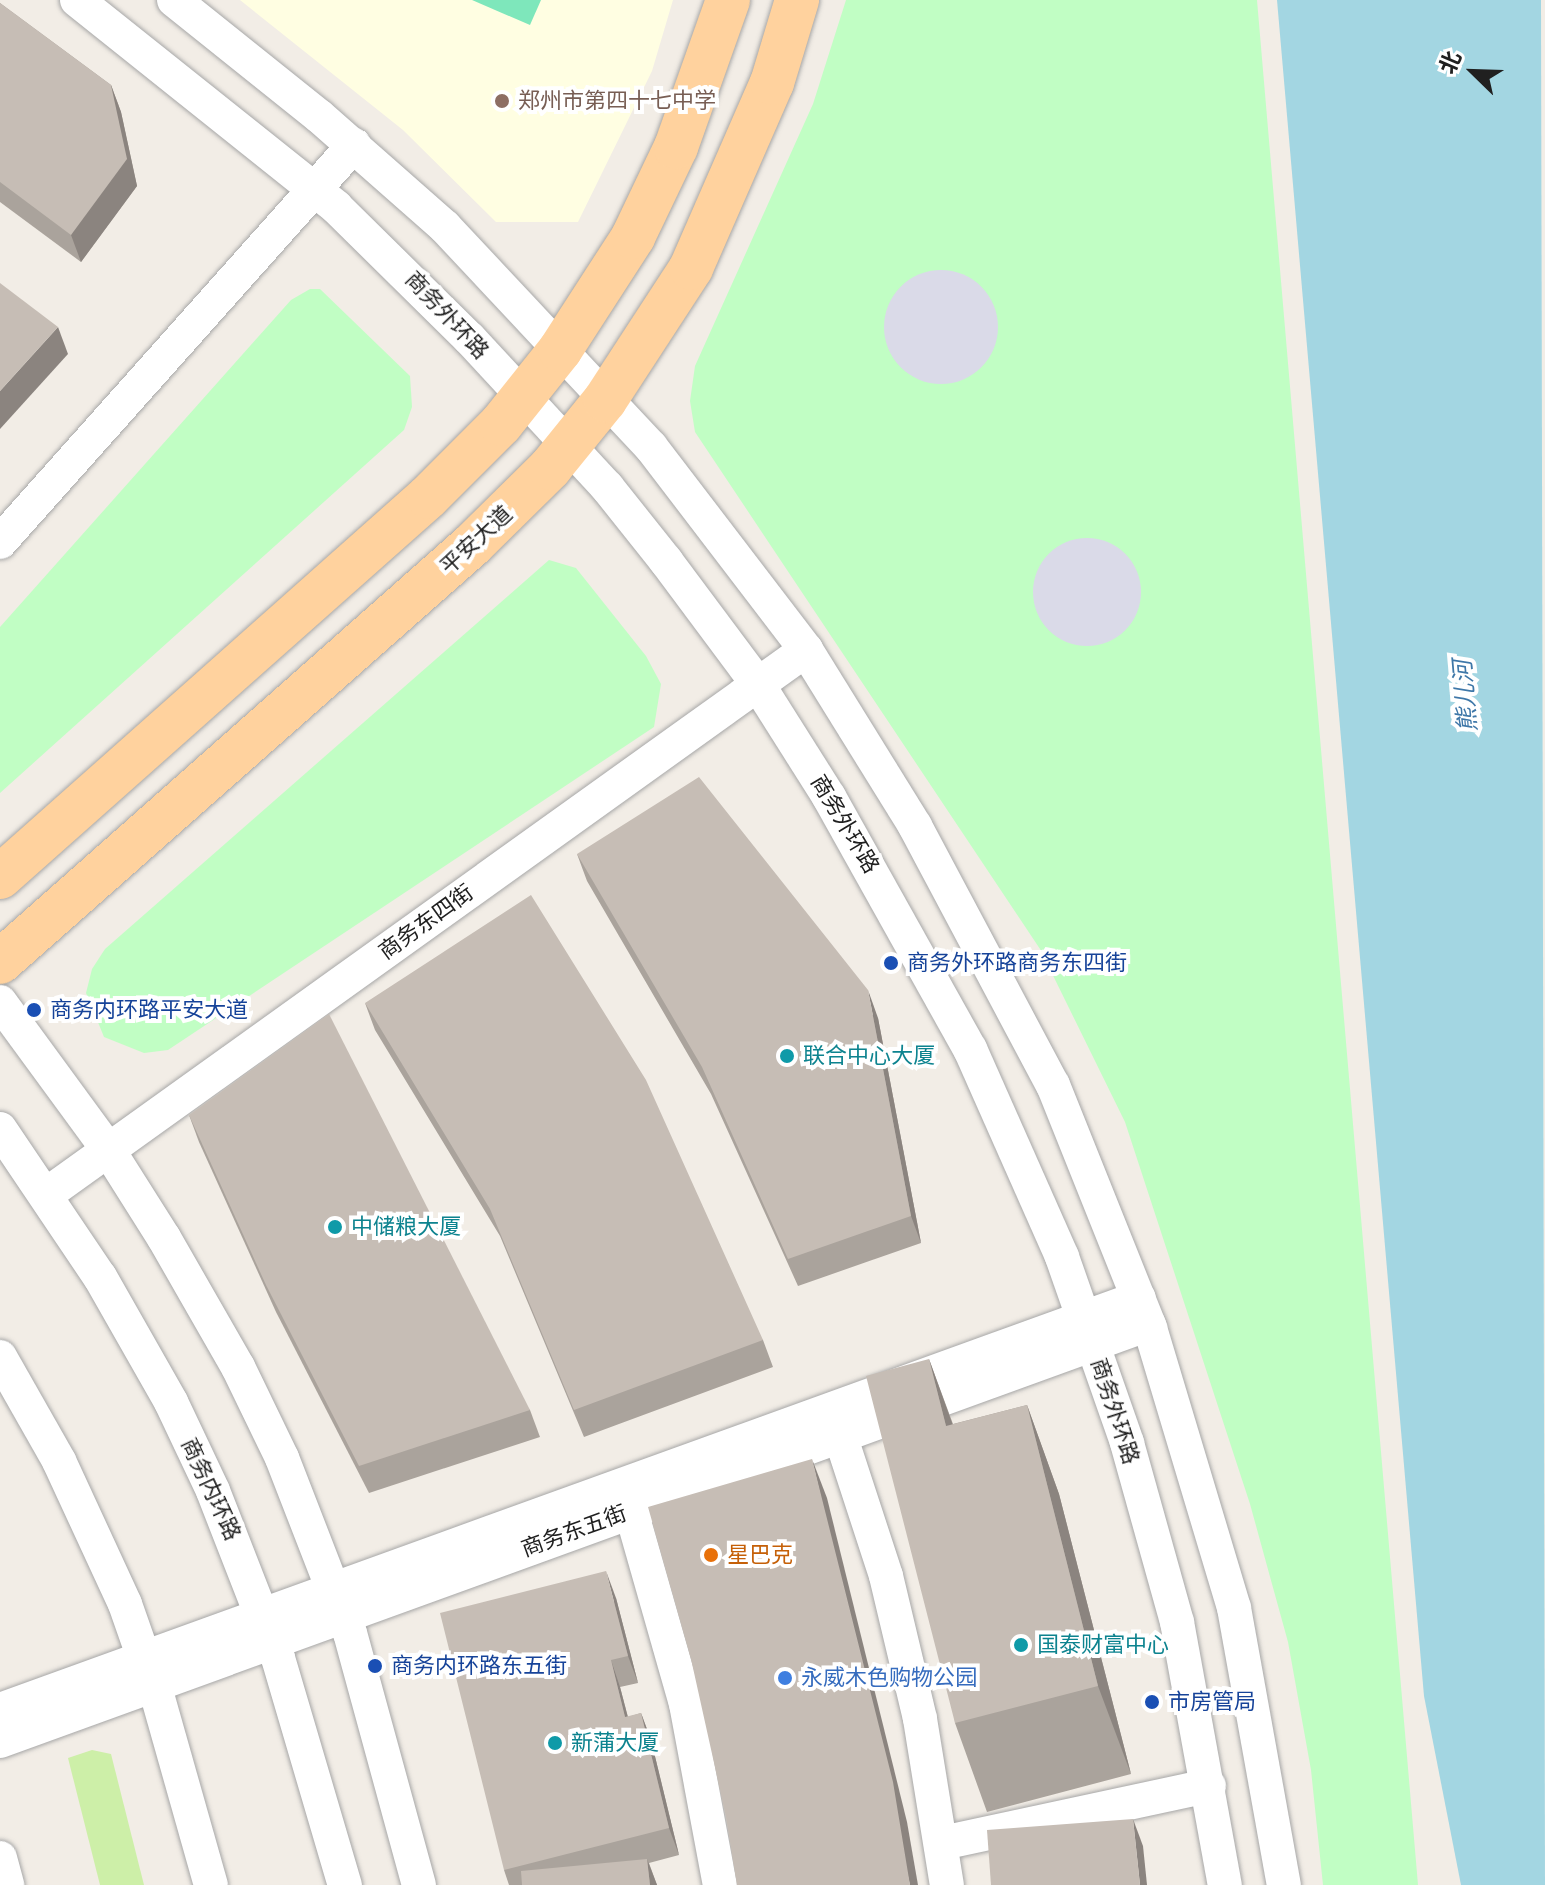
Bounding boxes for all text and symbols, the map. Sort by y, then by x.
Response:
north arrow [1433,32,1513,112]
text: 北 [1435,47,1466,77]
place label: 郑州市第四十七中学 [518,88,716,114]
marker: 郑州市第四十七中学 [493,92,511,110]
street label: 商务外环路 [400,266,494,364]
street label: 平安大道 [435,500,517,580]
water label: 熊儿河 [1448,659,1482,733]
street label: 商务外环路 [805,770,885,878]
street label: 商务东四街 [374,879,478,965]
place label: 商务外环路商务东四街 [907,950,1127,976]
marker: 商务外环路商务东四街 [882,954,900,972]
place label: 商务内环路平安大道 [50,997,248,1023]
marker: 商务内环路平安大道 [25,1001,43,1019]
place label: 联合中心大厦 [803,1043,935,1069]
marker: 联合中心大厦 [778,1047,796,1065]
place label: 中储粮大厦 [351,1214,461,1240]
marker: 中储粮大厦 [326,1218,344,1236]
street label: 商务外环路 [1085,1355,1145,1467]
street label: 商务内环路 [176,1434,246,1544]
street label: 商务东五街 [518,1500,630,1562]
place label: 星巴克 [727,1542,793,1568]
marker: 星巴克 [702,1546,720,1564]
place label: 国泰财富中心 [1037,1632,1169,1658]
marker: 国泰财富中心 [1012,1636,1030,1654]
place label: 商务内环路东五街 [391,1653,567,1679]
marker: 商务内环路东五街 [366,1657,384,1675]
place label: 永威木色购物公园 [801,1665,977,1691]
marker: 永威木色购物公园 [776,1669,794,1687]
place label: 市房管局 [1168,1689,1256,1715]
marker: 市房管局 [1143,1693,1161,1711]
place label: 新蒲大厦 [571,1730,659,1756]
marker: 新蒲大厦 [546,1734,564,1752]

